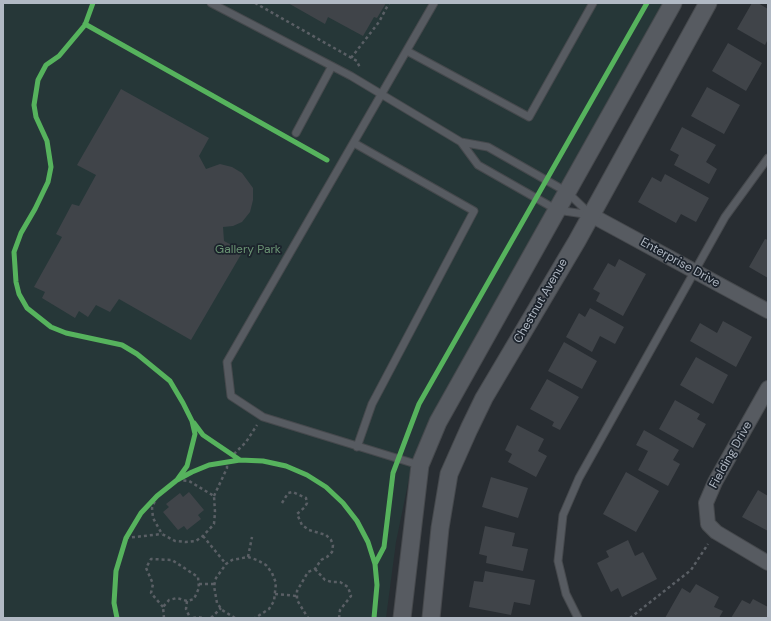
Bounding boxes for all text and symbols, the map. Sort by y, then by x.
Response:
street label: Enterprise Drive [638,235,722,291]
park label: Gallery Park [215,243,281,257]
street label: Chestnut Avenue [511,256,571,346]
street label: Fielding Drive [707,419,755,491]

